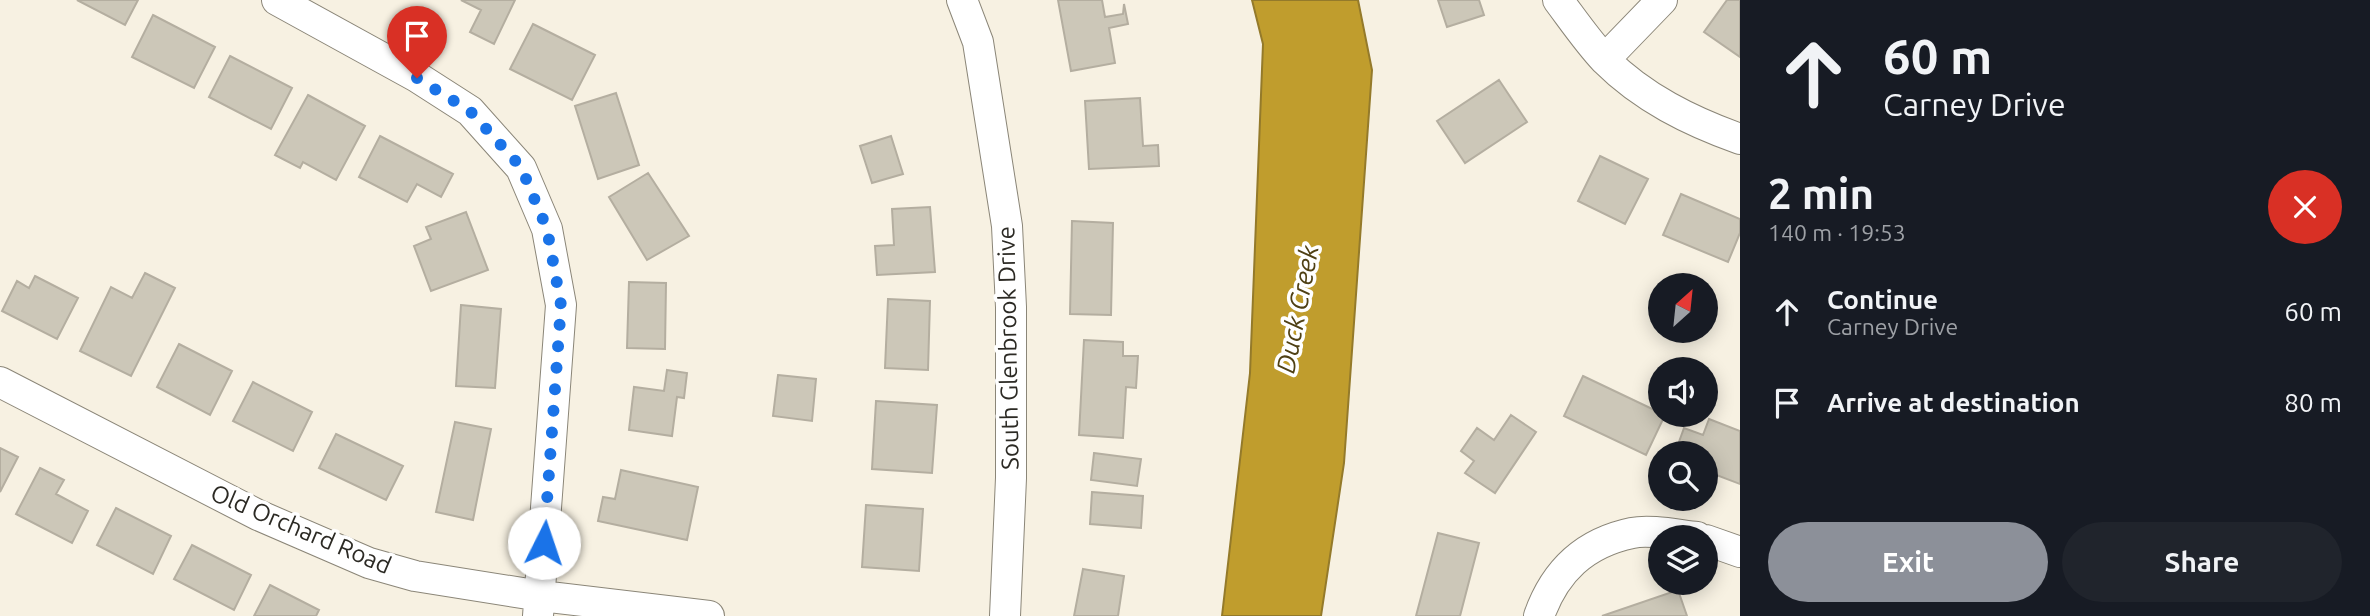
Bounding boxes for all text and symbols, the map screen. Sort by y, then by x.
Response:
pin [387,6,447,78]
icon: arrive [398,17,436,55]
icon: ahead [1768,28,1859,119]
text: 60 m [1883,28,1992,83]
text: Carney Drive [1883,86,2066,122]
text: 2 min [1768,170,1874,217]
button: close [2268,170,2342,244]
text: 140 m · 19:53 [1768,220,1906,245]
street label: South Glenbrook Drive [992,226,1024,470]
water label: Duck Creek [1270,242,1324,375]
north arrow [1648,273,1718,343]
map controls [1648,273,1718,595]
text: Continue [1827,285,1938,314]
icon: ahead [1768,293,1806,331]
text: 60 m [2284,297,2342,326]
text: Carney Drive [1827,314,1958,339]
button: sound [1648,357,1718,427]
icon: arrive [1768,384,1806,422]
text: Arrive at destination [1827,388,2080,417]
text: 80 m [2284,388,2342,417]
button: search [1648,441,1718,511]
street label: Old Orchard Road [207,479,395,579]
position arrow [507,506,581,580]
button: Exit [1768,522,2048,602]
button: Share [2062,522,2342,602]
button: layers [1648,525,1718,595]

